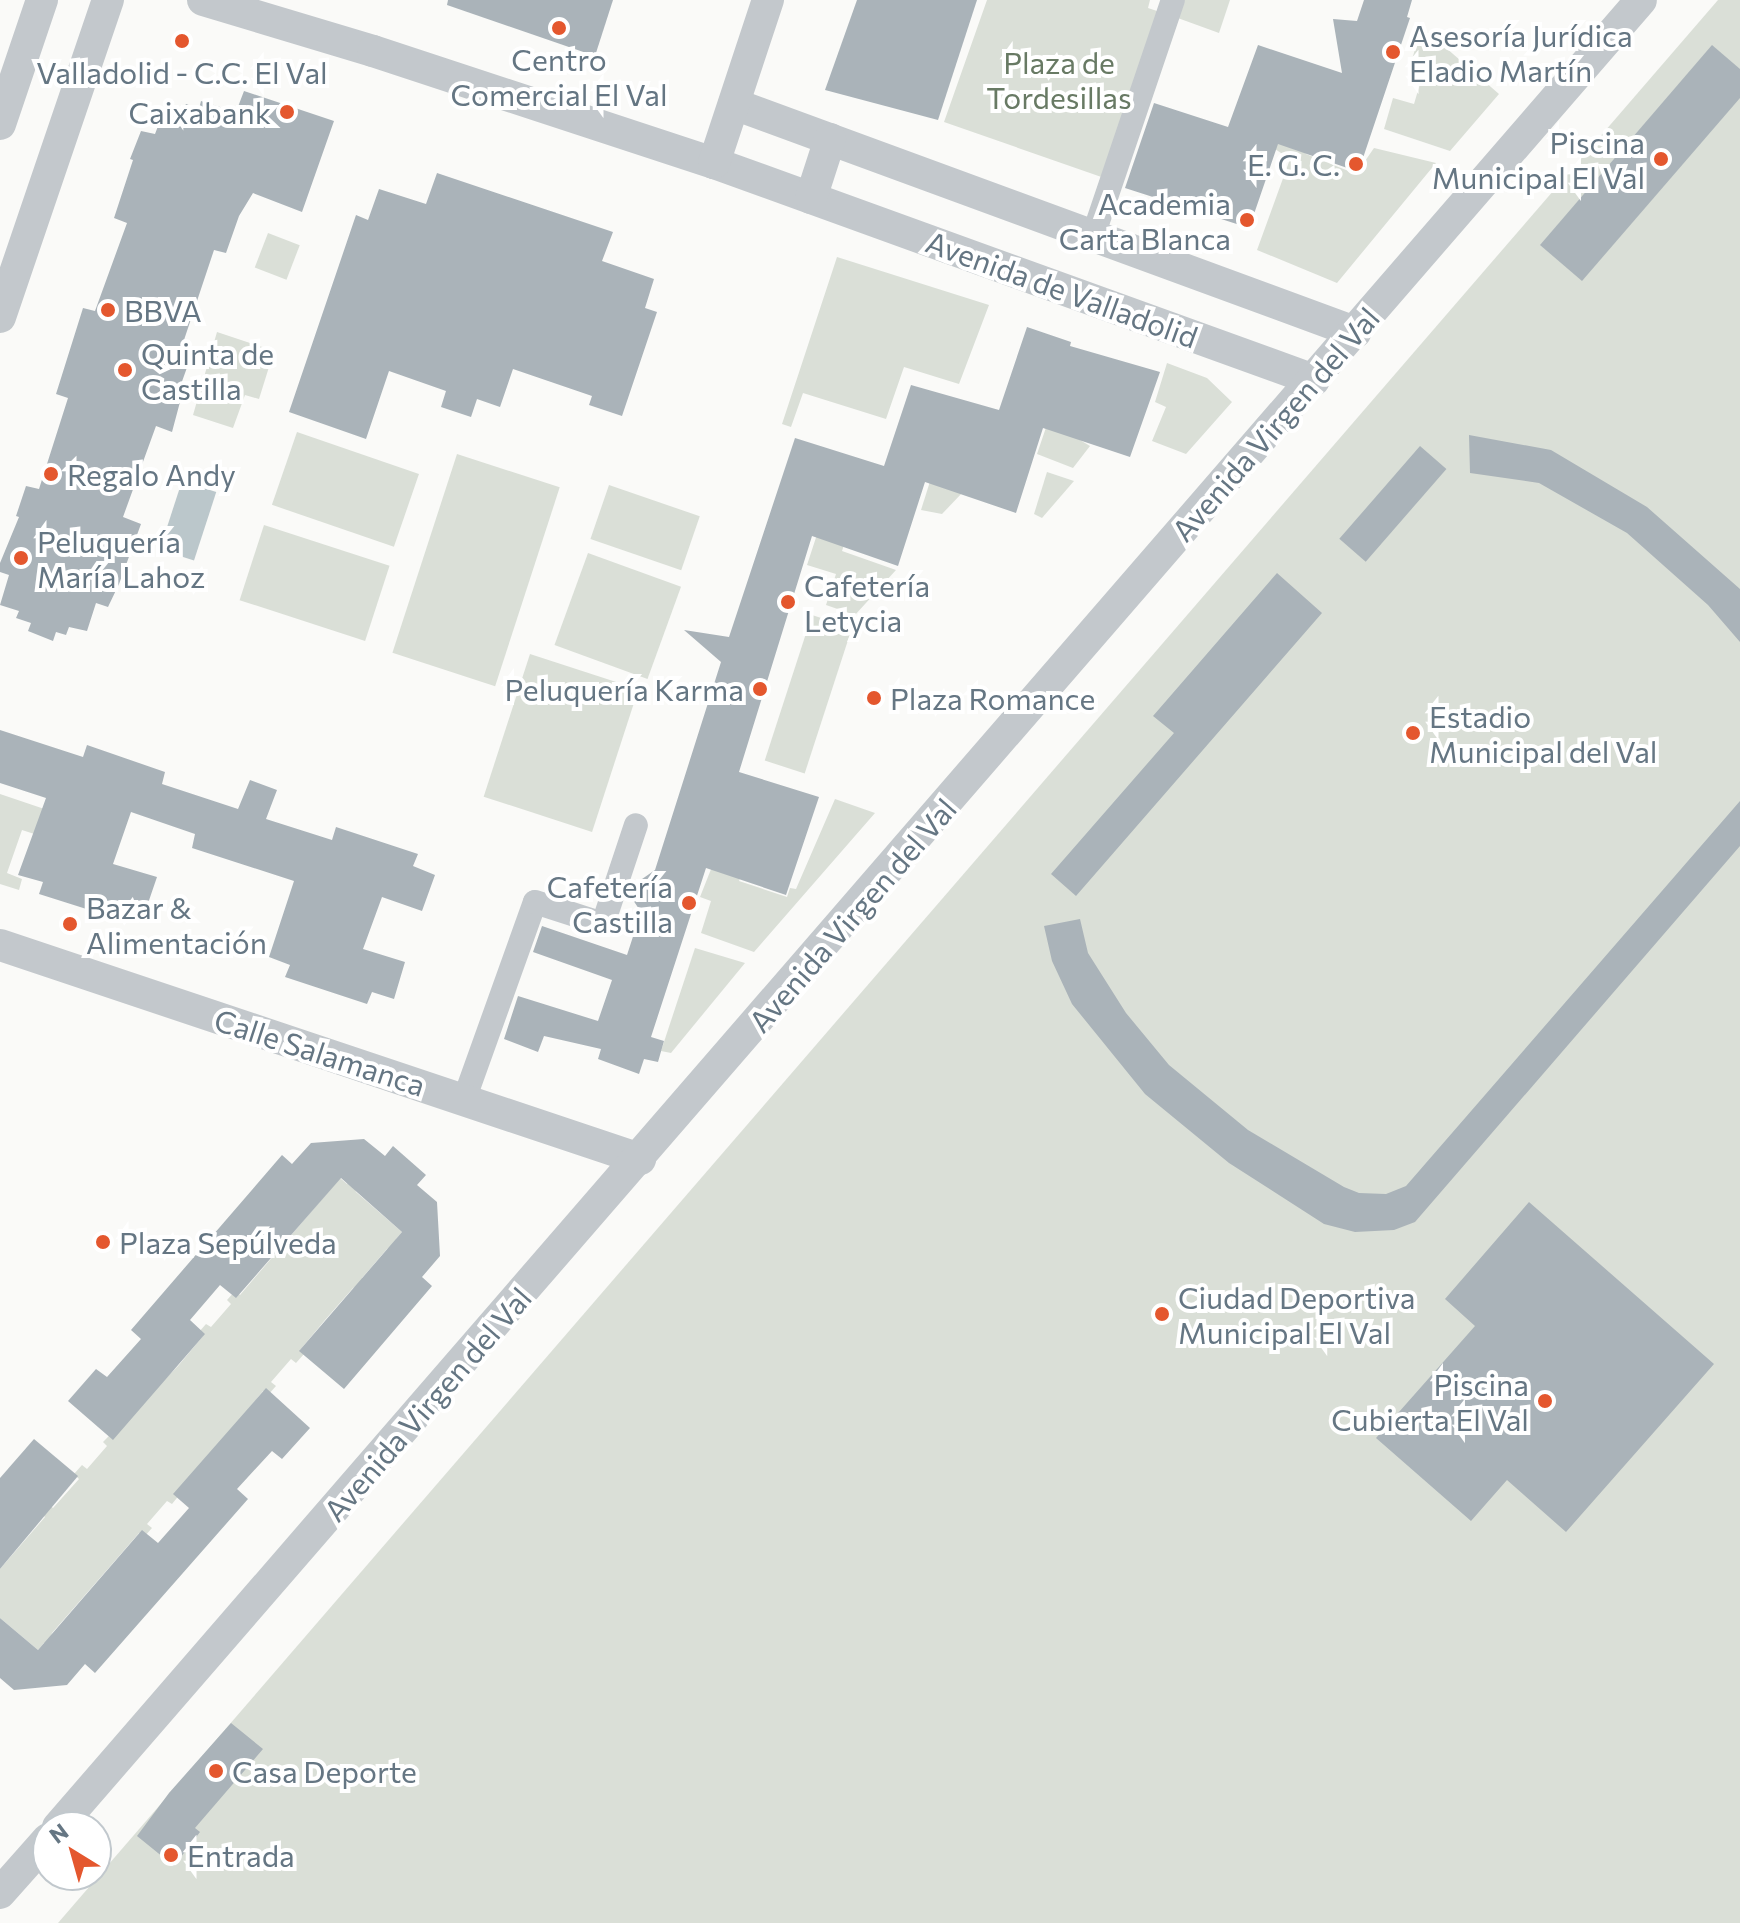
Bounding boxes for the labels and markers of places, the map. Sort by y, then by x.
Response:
place label: Asesoría Jurídica Eladio Martín [1409,17,1633,88]
marker: Centro Comercial El Val [550,19,568,37]
marker: Valladolid - C.C. El Val [173,32,191,50]
place label: Centro Comercial El Val [450,41,668,112]
marker: Asesoría Jurídica Eladio Martín [1384,43,1402,61]
place label: Valladolid - C.C. El Val [36,54,328,90]
place label: Caixabank [129,94,271,130]
marker: Caixabank [278,103,296,121]
place label: Piscina Municipal El Val [1432,124,1645,194]
place label: E. G. C. [1247,146,1340,182]
marker: Piscina Municipal El Val [1652,150,1670,168]
marker: E. G. C. [1347,155,1365,173]
place label: Academia Carta Blanca [1059,185,1231,256]
marker: Academia Carta Blanca [1238,211,1256,229]
place label: BBVA [124,292,202,328]
marker: BBVA [99,301,117,319]
place label: Quinta de Castilla [141,335,274,406]
marker: Quinta de Castilla [116,361,134,379]
place label: Regalo Andy [67,456,236,492]
marker: Regalo Andy [42,465,60,483]
place label: Peluquería María Lahoz [37,523,205,594]
marker: Peluquería María Lahoz [12,549,30,567]
place label: Cafetería Letycia [804,567,930,638]
marker: Cafetería Letycia [779,593,797,611]
place label: Peluquería Karma [505,671,744,707]
marker: Peluquería Karma [751,680,769,698]
place label: Plaza Romance [890,680,1095,716]
marker: Plaza Romance [865,689,883,707]
place label: Estadio Municipal del Val [1429,698,1657,768]
marker: Estadio Municipal del Val [1404,724,1422,742]
place label: Cafetería Castilla [547,868,673,938]
place label: Bazar & Alimentación [86,889,267,960]
marker: Cafetería Castilla [680,894,698,912]
marker: Bazar & Alimentación [61,915,79,933]
place label: Plaza Sepúlveda [119,1224,337,1260]
marker: Plaza Sepúlveda [94,1233,112,1251]
place label: Ciudad Deportiva Municipal El Val [1178,1279,1415,1350]
marker: Ciudad Deportiva Municipal El Val [1153,1305,1171,1323]
place label: Piscina Cubierta El Val [1331,1366,1529,1436]
marker: Piscina Cubierta El Val [1536,1392,1554,1410]
place label: Casa Deporte [232,1753,417,1789]
marker: Casa Deporte [207,1762,225,1780]
place label: Entrada [187,1837,295,1873]
marker: Entrada [162,1846,180,1864]

